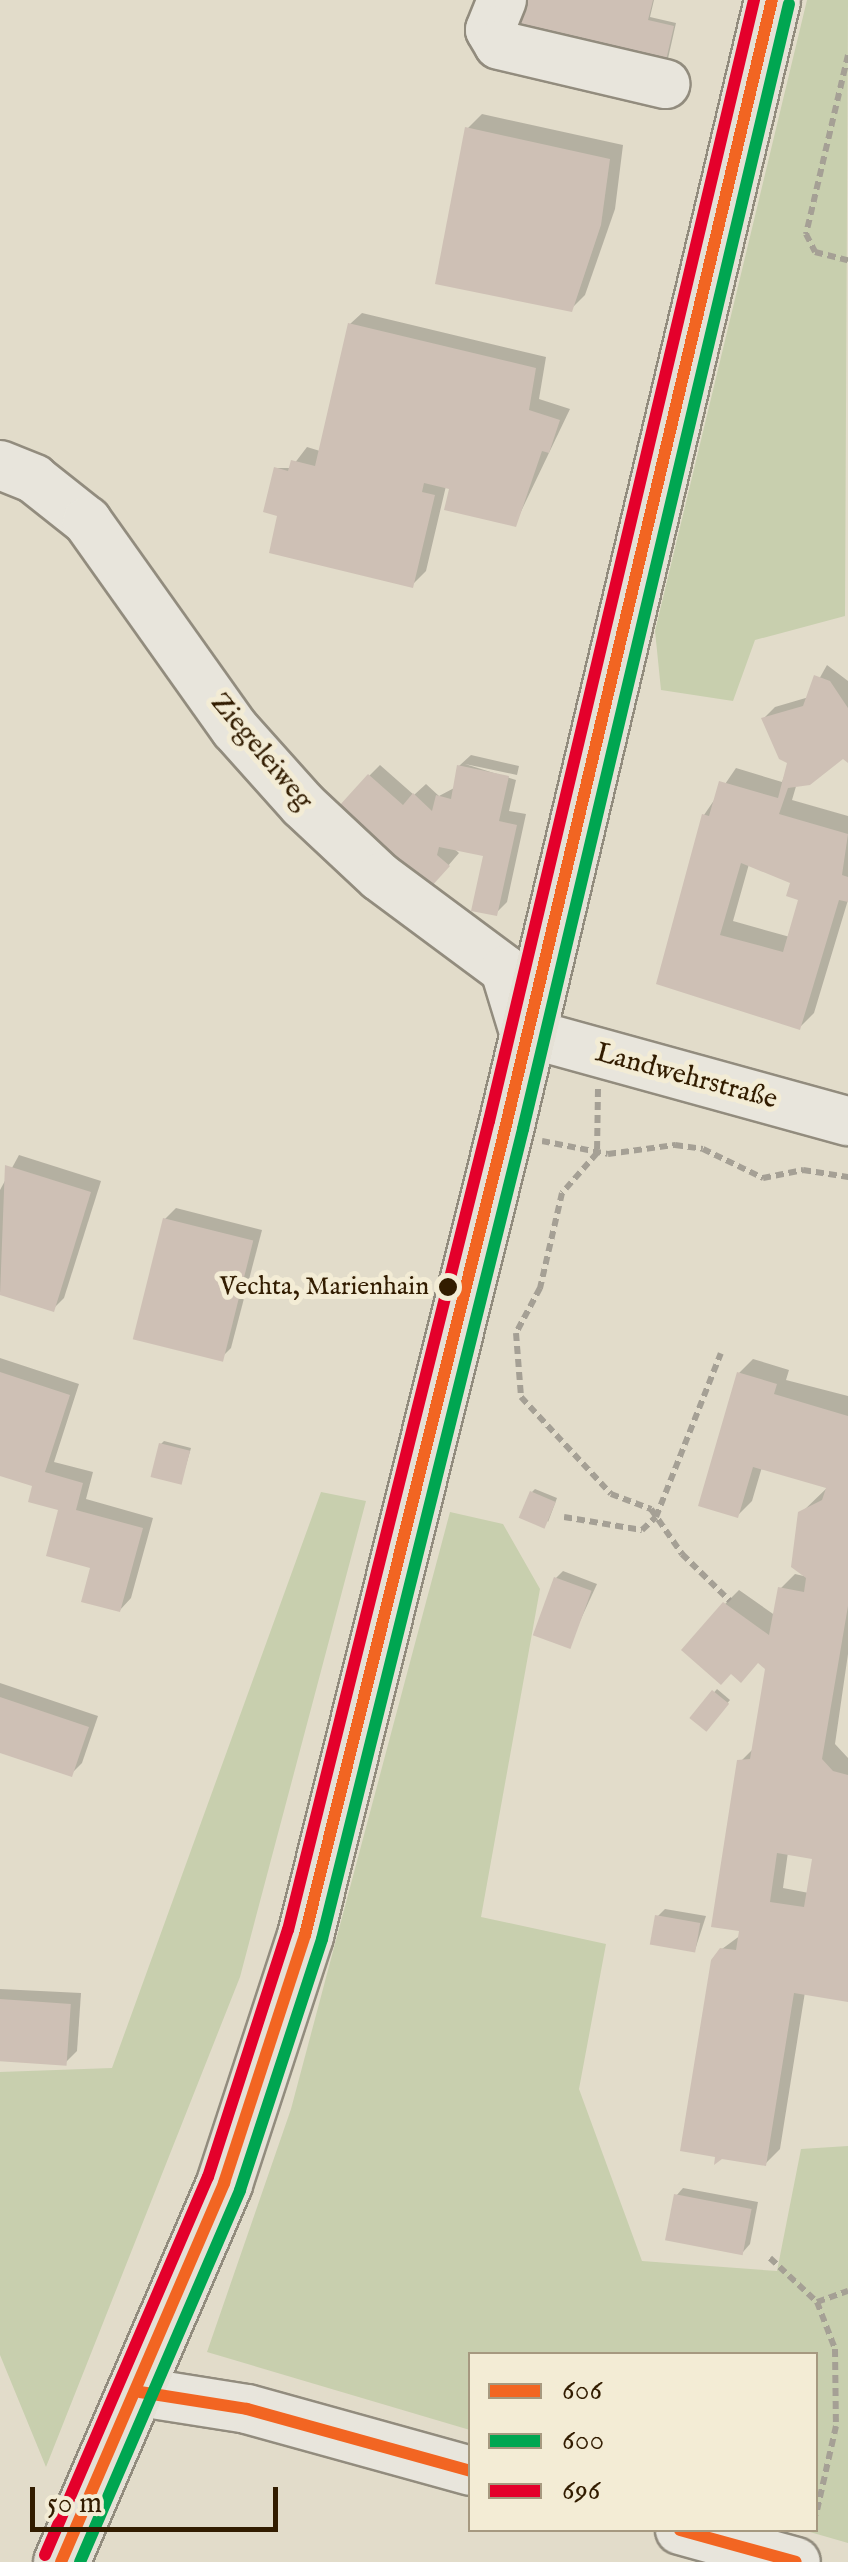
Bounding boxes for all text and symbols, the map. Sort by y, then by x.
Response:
street label: Ziegeleiweg [203,687,319,817]
street label: Landwehrstraße [591,1037,781,1117]
place label: Vechta, Marienhain [220,1271,429,1303]
marker: Vechta, Marienhain [438,1277,458,1297]
legend [468,2352,818,2532]
text: 606 [562,2372,602,2410]
text: 600 [562,2422,604,2460]
scale bar [35,2467,282,2529]
text: 696 [562,2472,600,2510]
text: 50 m [47,2485,102,2523]

